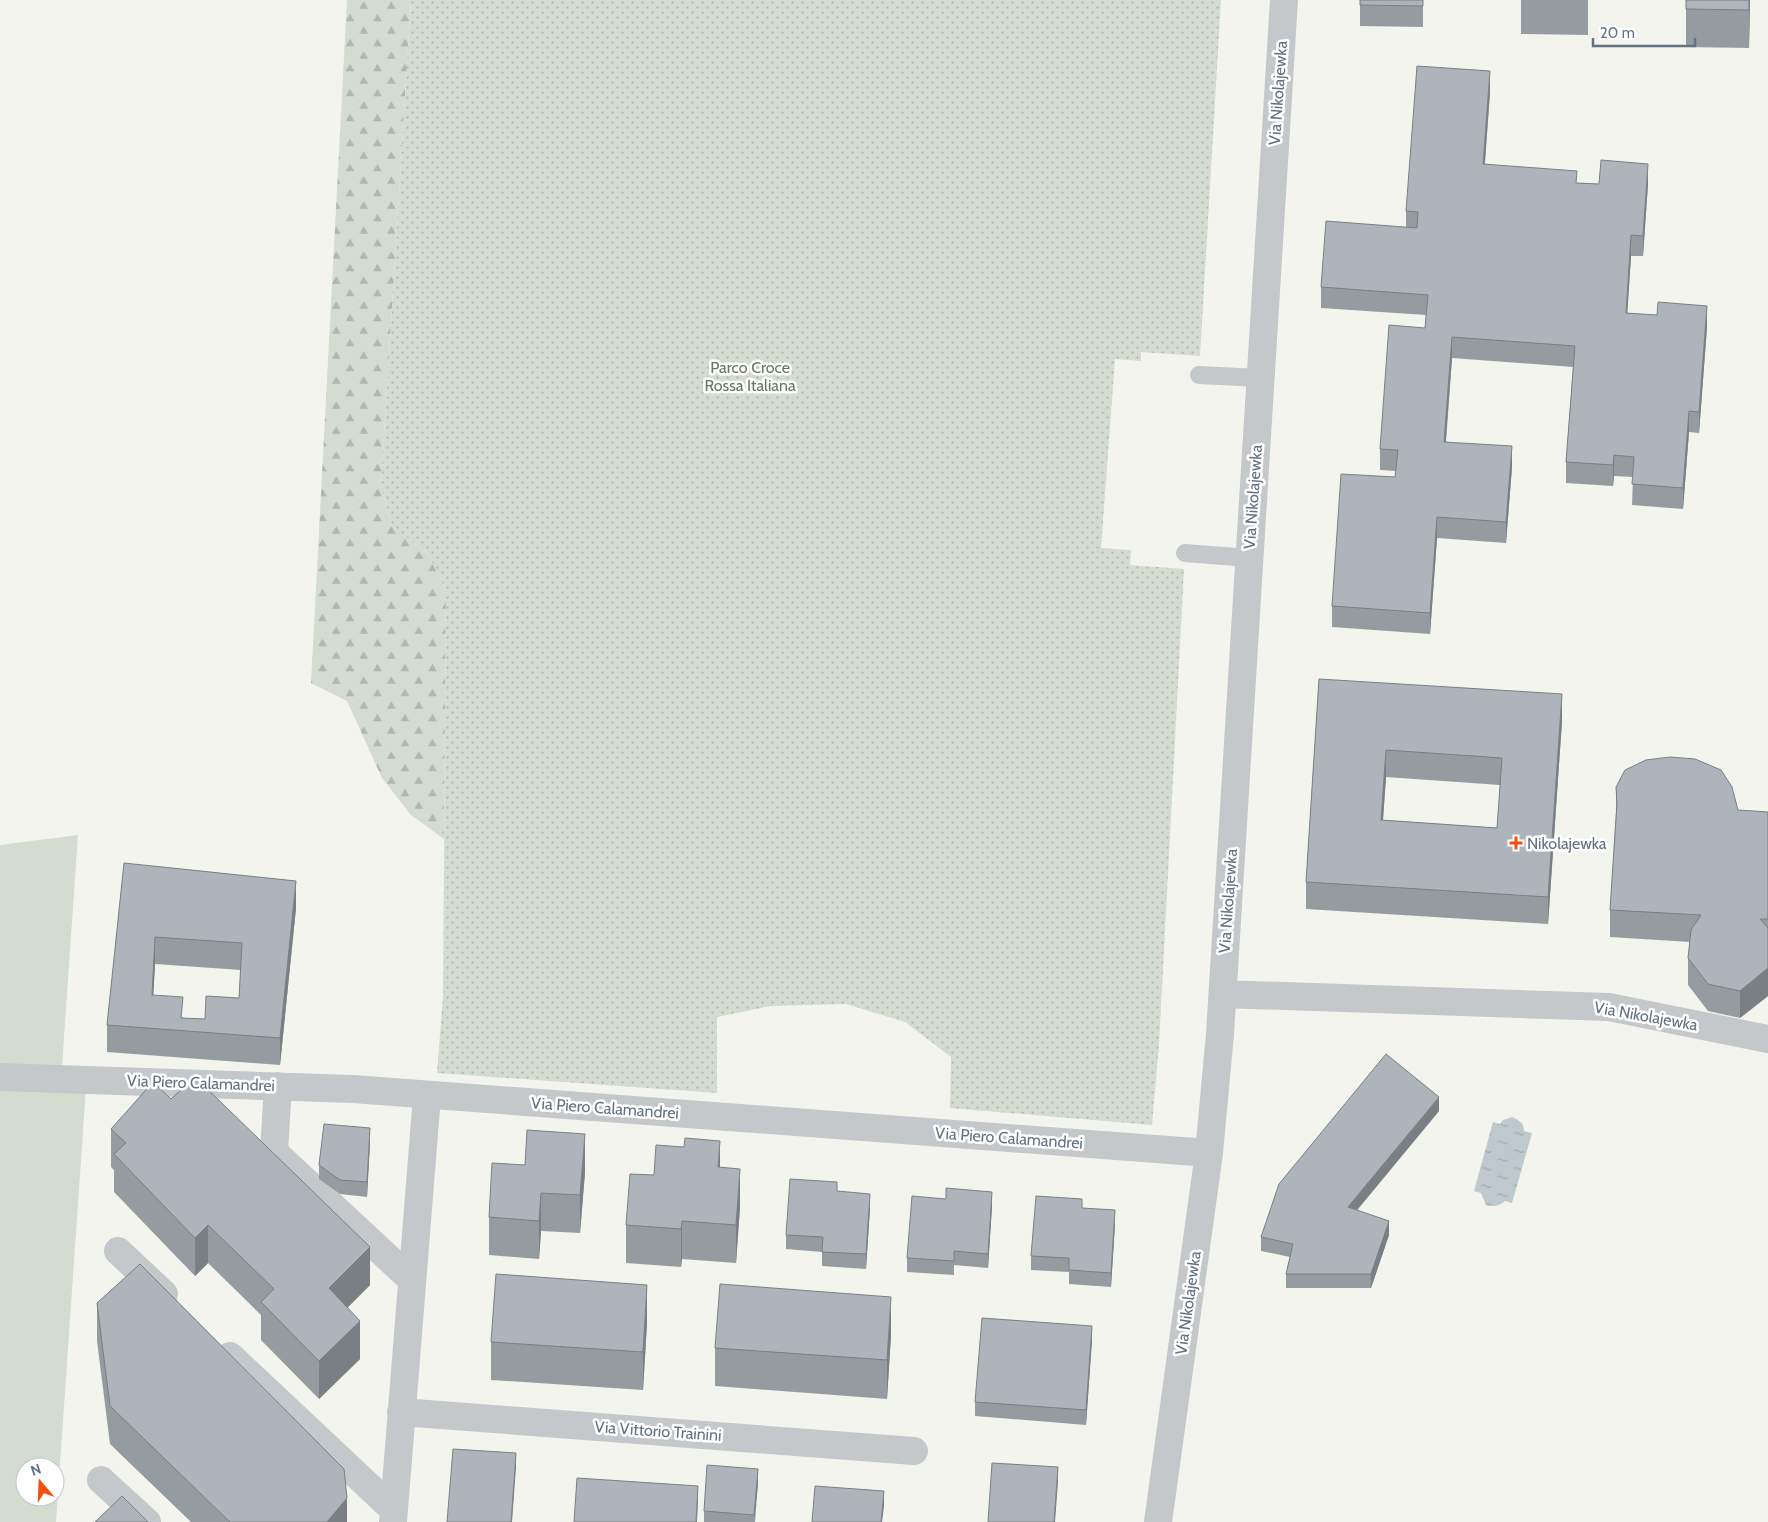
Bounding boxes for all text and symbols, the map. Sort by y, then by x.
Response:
scale bar [1593,15,1696,47]
text: 20 m [1600,24,1635,42]
street label: Via Nikolajewka [1265,40,1291,146]
park label: Parco Croce Rossa Italiana [704,358,796,395]
street label: Via Nikolajewka [1240,444,1266,550]
place label: Nikolajewka [1527,834,1607,853]
marker: Nikolajewka [1509,836,1523,850]
street label: Via Nikolajewka [1215,848,1241,954]
street label: Via Nikolajewka [1593,998,1700,1034]
street label: Via Piero Calamandrei [127,1071,275,1095]
street label: Via Piero Calamandrei [531,1093,679,1123]
street label: Via Piero Calamandrei [935,1123,1083,1153]
street label: Via Nikolajewka [1171,1250,1205,1356]
street label: Via Vittorio Trainini [594,1417,722,1445]
north arrow [15,1457,65,1507]
text: N [28,1460,43,1480]

